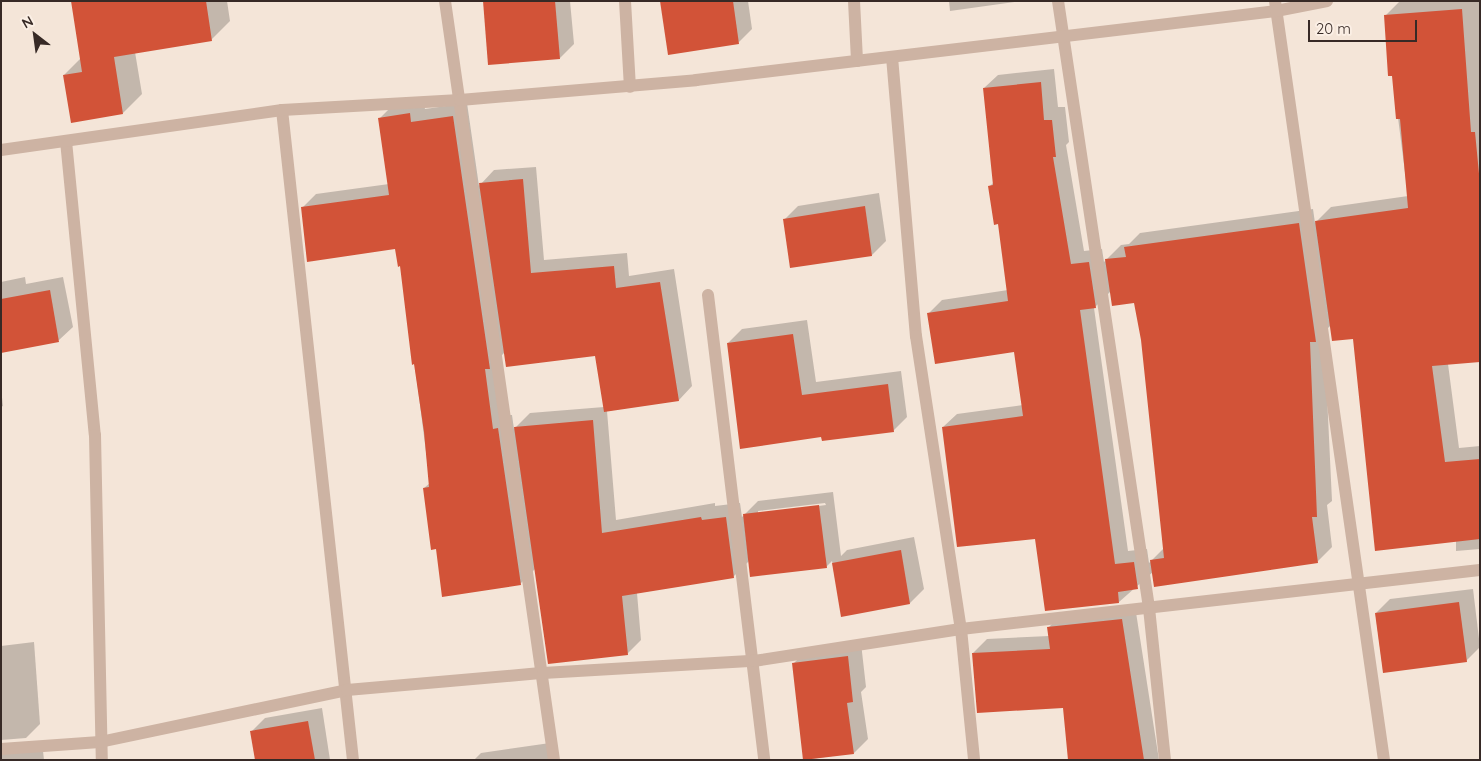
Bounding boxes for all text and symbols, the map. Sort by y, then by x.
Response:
north arrow [10,10,60,60]
scale bar [1311,10,1420,42]
text: N [19,12,36,32]
text: 20 m [1316,19,1351,38]

